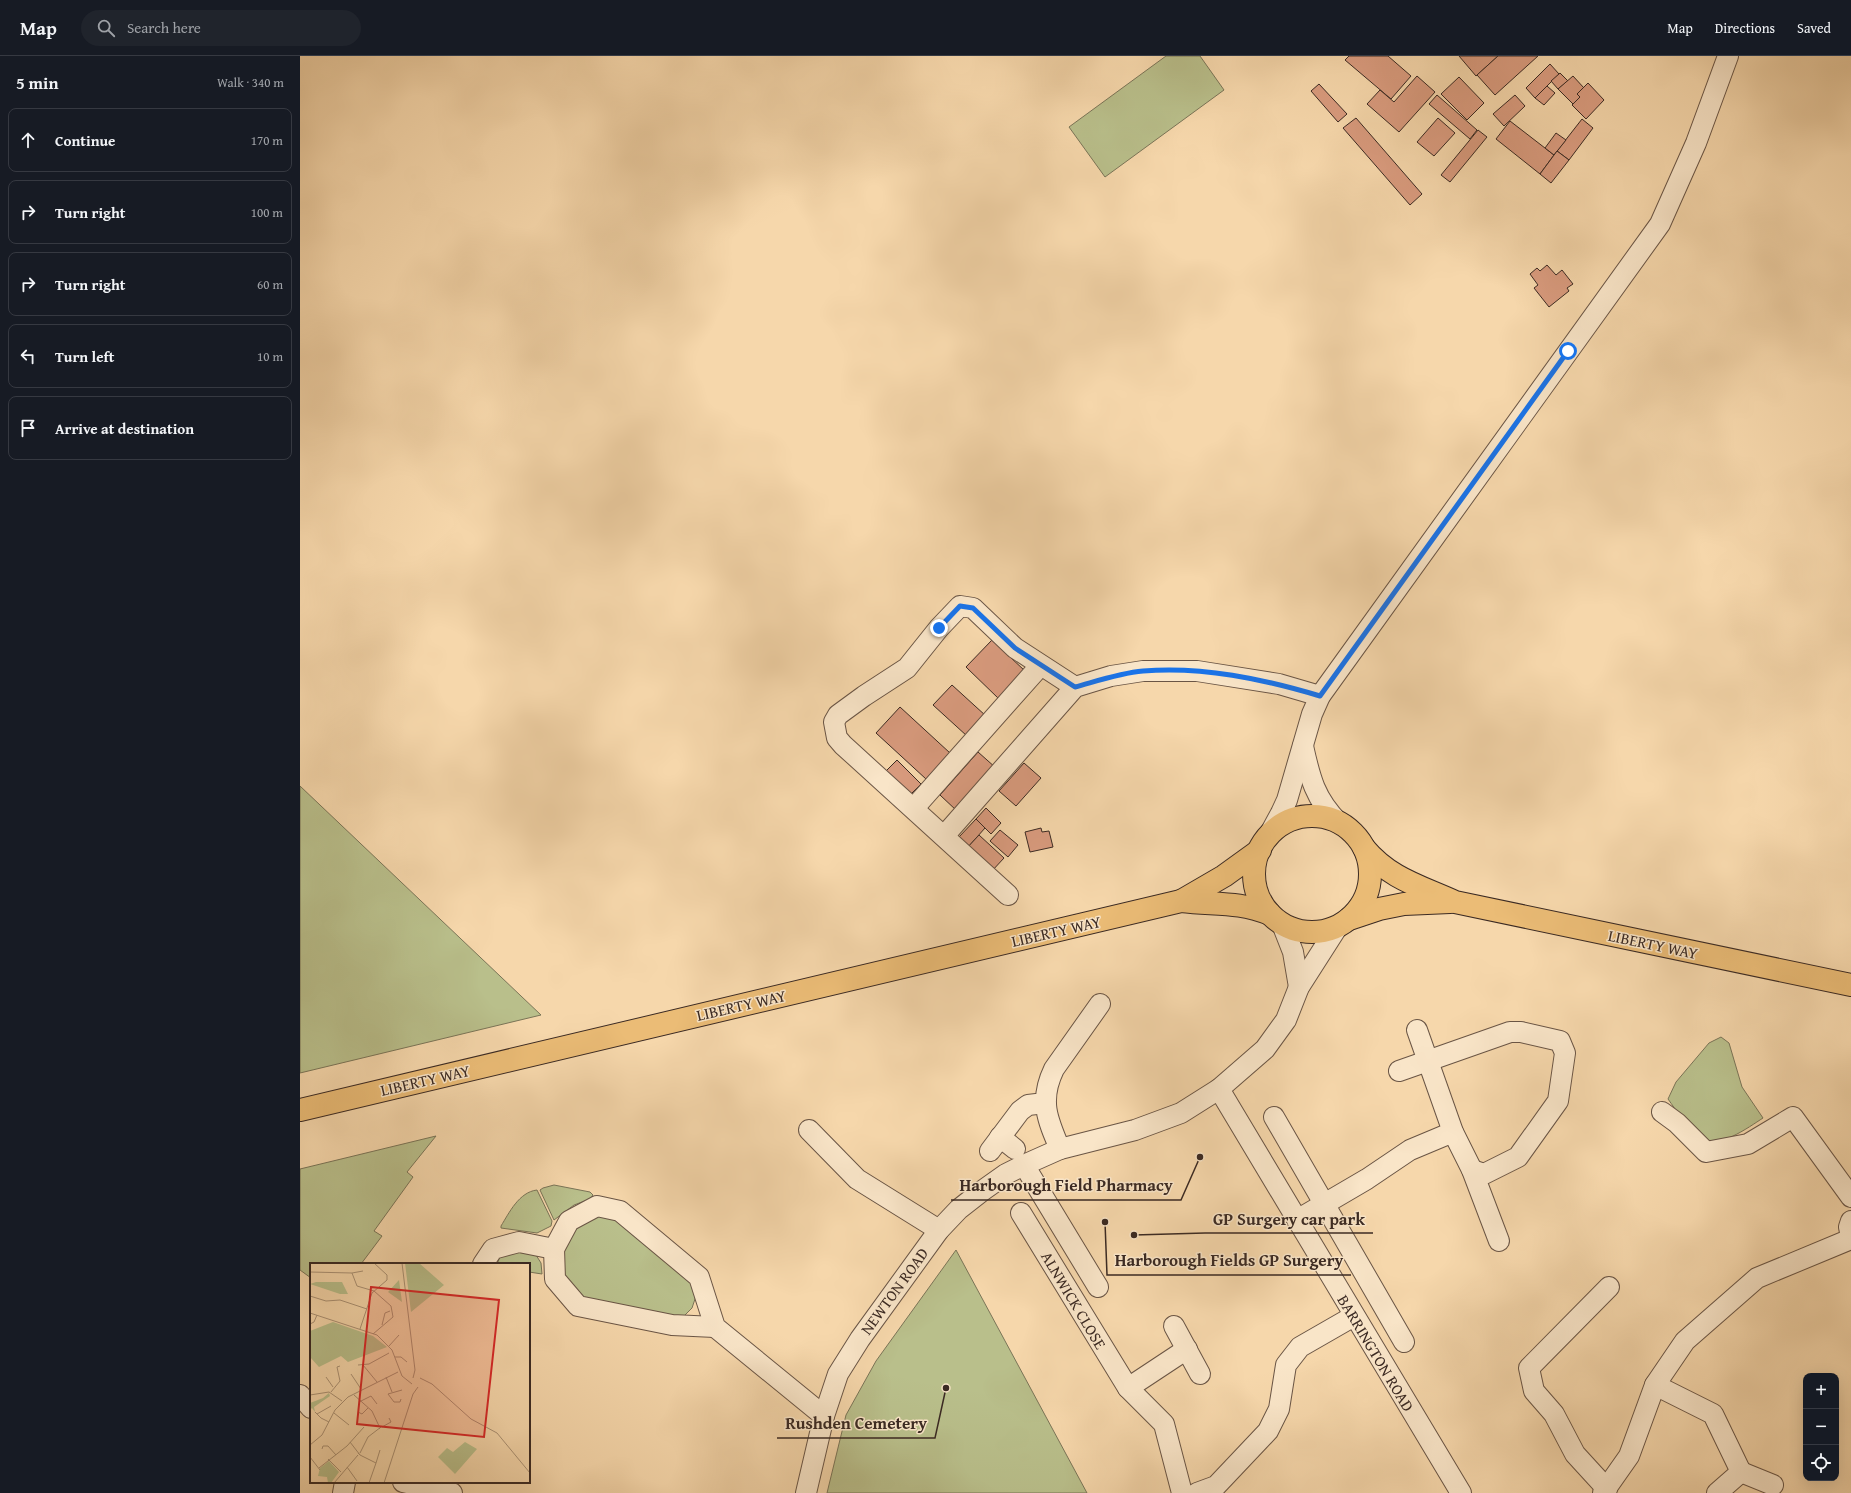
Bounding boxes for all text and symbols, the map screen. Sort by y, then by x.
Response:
search box [81,10,361,46]
text: Map [20,14,57,42]
icon: search [95,17,117,39]
text: Search here [127,17,201,38]
text: Map [1667,18,1693,38]
text: Directions [1715,18,1775,38]
text: Saved [1797,18,1831,38]
text: 5 min [16,70,58,95]
text: Walk · 340 m [217,73,284,92]
icon: ahead [17,129,39,151]
text: Continue [55,130,116,151]
text: 170 m [251,131,283,150]
icon: right [17,201,39,223]
text: Turn right [55,202,126,223]
text: 100 m [251,203,283,222]
icon: right [17,273,39,295]
text: Turn right [55,274,126,295]
text: 60 m [257,275,283,294]
route start [1559,342,1577,360]
icon: left [17,345,39,367]
text: Turn left [55,346,114,367]
text: 10 m [257,347,283,366]
icon: arrive [17,417,39,439]
text: Arrive at destination [55,418,194,439]
route end [930,619,948,637]
street label: LIBERTY WAY [1009,909,1103,953]
street label: LIBERTY WAY [1606,923,1700,965]
street label: LIBERTY WAY [694,983,788,1027]
street label: LIBERTY WAY [378,1058,472,1102]
callout: Harborough Field Pharmacy [951,1171,1181,1200]
text: Harborough Field Pharmacy [959,1172,1173,1197]
callout: GP Surgery car park [1205,1204,1373,1233]
text: GP Surgery car park [1213,1206,1365,1231]
street label: NEWTON ROAD [854,1242,934,1340]
callout: Harborough Fields GP Surgery [1107,1246,1351,1275]
street label: ALNWICK CLOSE [1035,1247,1113,1353]
text: Harborough Fields GP Surgery [1115,1247,1344,1272]
inset map [310,1263,530,1483]
street label: BARRINGTON ROAD [1332,1290,1421,1416]
map controls [1803,1373,1839,1481]
button: + [1803,1373,1839,1409]
callout: Rushden Cemetery [777,1409,935,1438]
button: − [1803,1409,1839,1445]
text: Rushden Cemetery [785,1410,927,1435]
button: locate [1803,1445,1839,1481]

